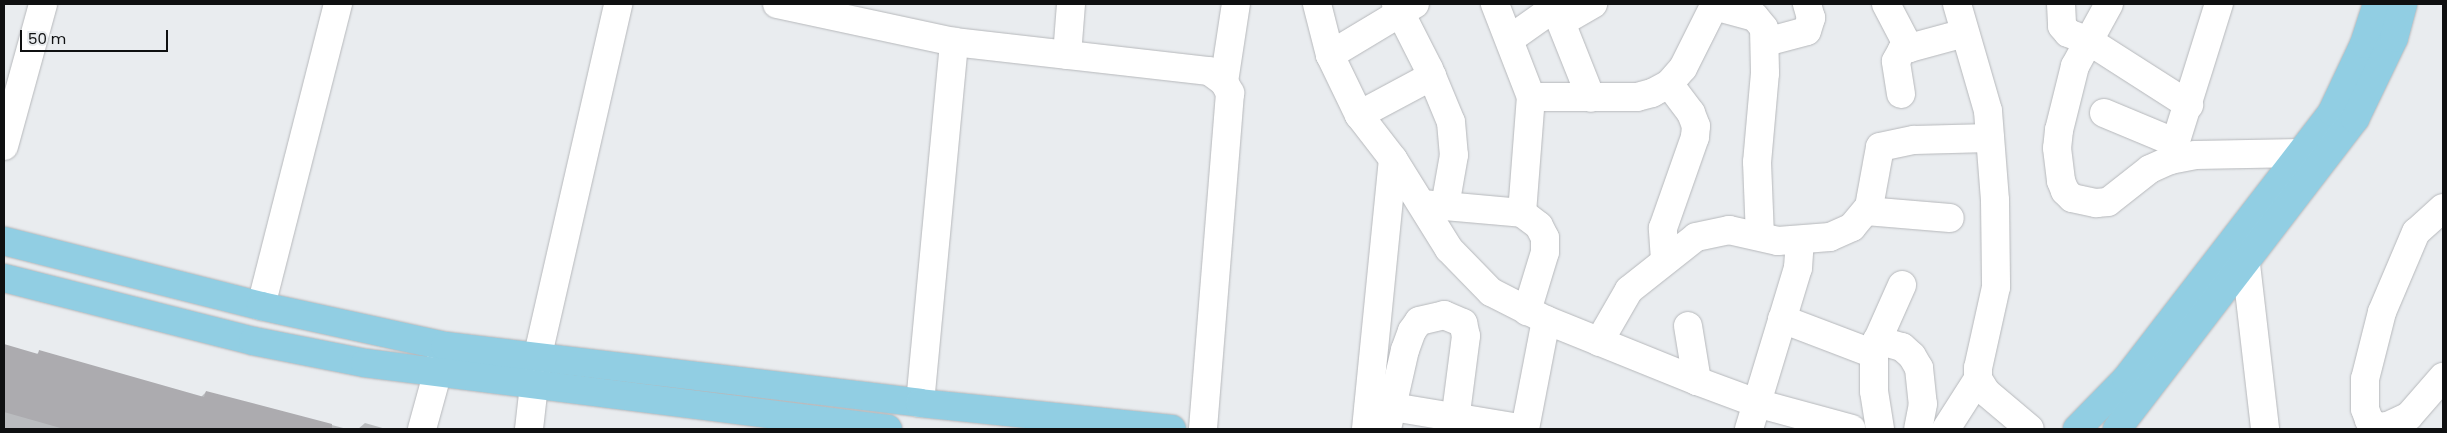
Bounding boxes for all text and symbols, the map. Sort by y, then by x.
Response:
scale bar [22,20,170,52]
text: 50 m [28,28,66,49]

